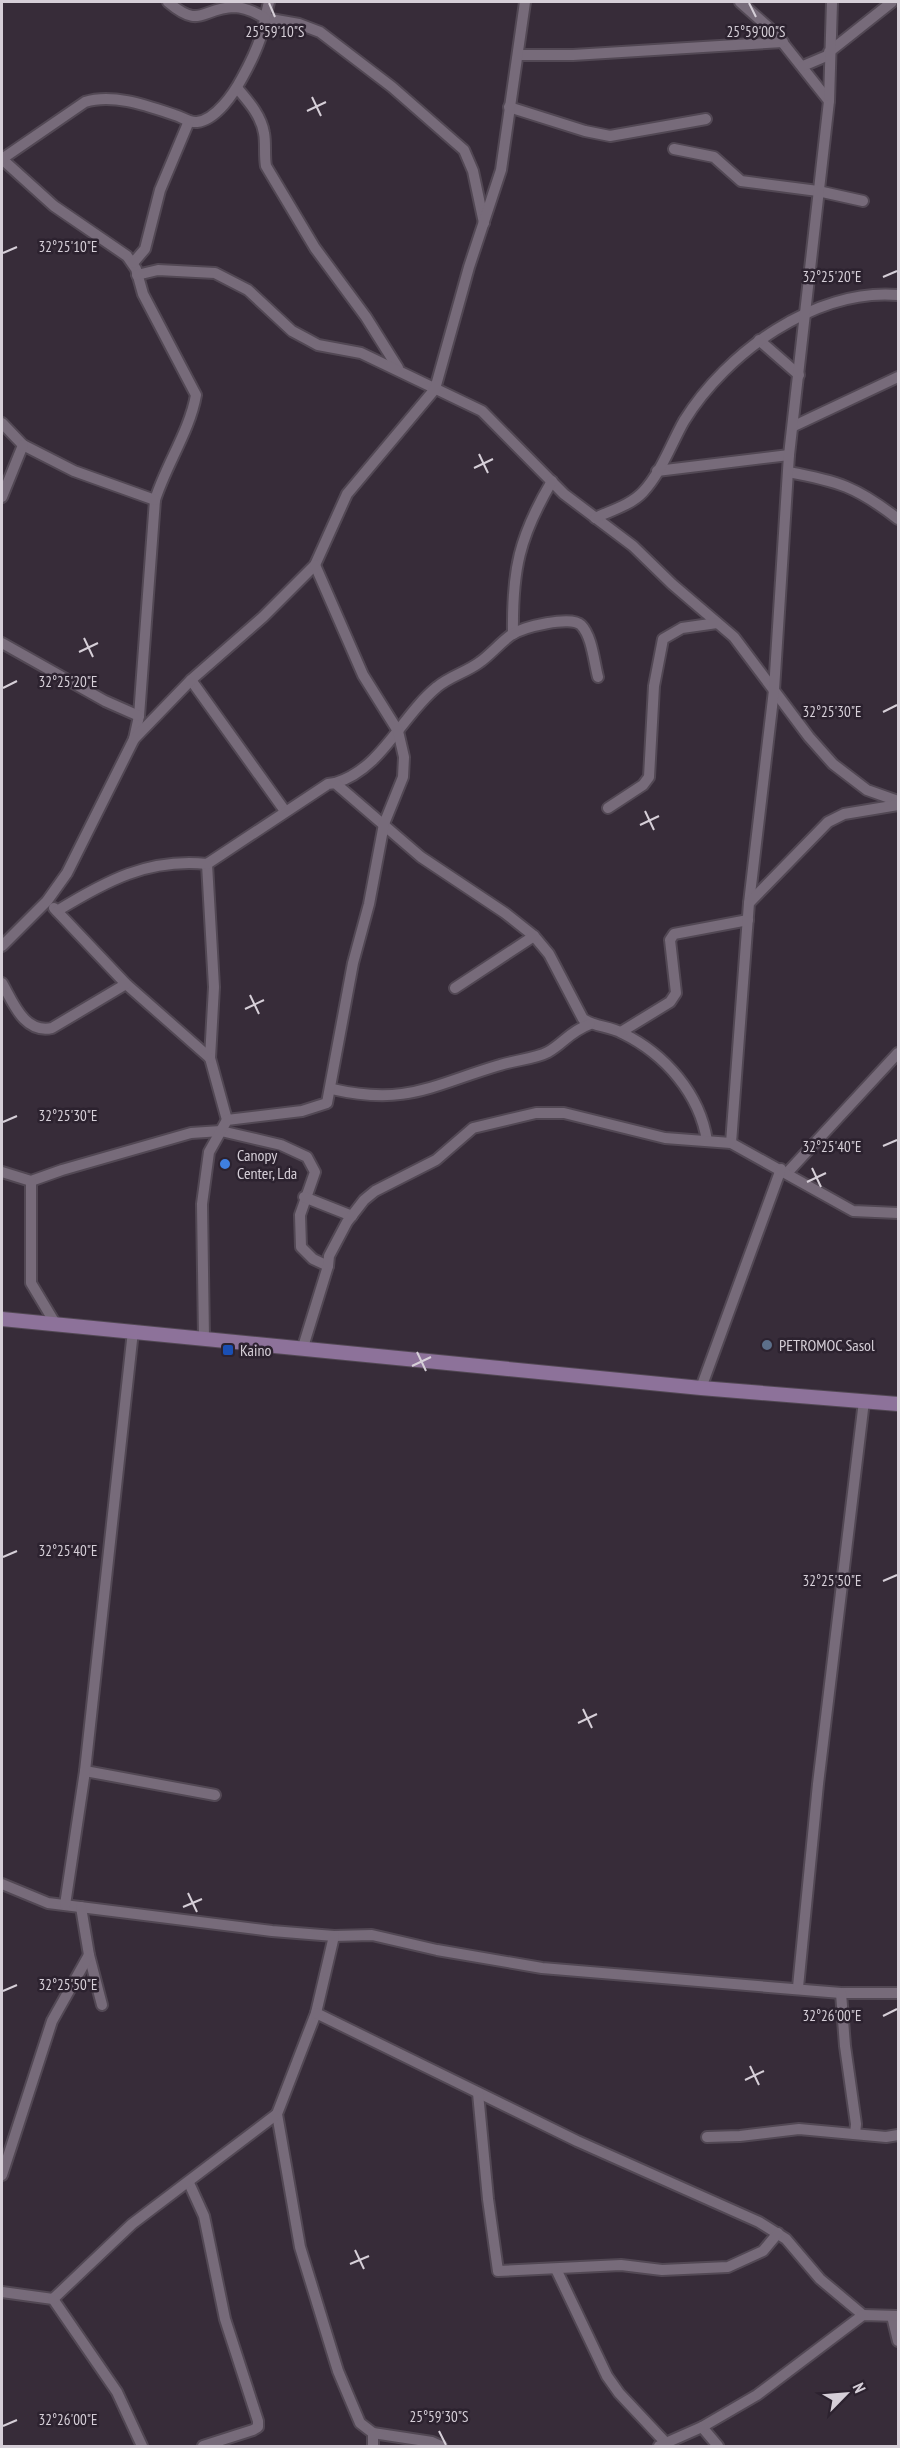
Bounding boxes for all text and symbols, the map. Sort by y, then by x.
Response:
text: 25°59'10"S [245,22,305,41]
text: 25°59'00"S [726,22,786,41]
text: 32°25'10"E [38,237,98,256]
text: 32°25'20"E [802,267,862,286]
text: 32°25'20"E [38,672,98,691]
text: 32°25'30"E [802,702,862,721]
text: 32°25'30"E [38,1106,98,1125]
text: 32°25'40"E [802,1137,862,1156]
place label: Canopy Center, Lda [237,1145,297,1183]
marker: Canopy Center, Lda [218,1157,232,1171]
place label: PETROMOC Sasol [779,1335,875,1355]
marker: PETROMOC Sasol [760,1338,774,1352]
place label: Kaino [240,1340,271,1360]
marker: Kaino [221,1343,235,1357]
text: 32°25'40"E [38,1541,98,1560]
text: 32°25'50"E [802,1571,862,1590]
text: 32°25'50"E [38,1975,98,1994]
text: 32°26'00"E [802,2006,862,2025]
north arrow [816,2364,876,2424]
text: N [849,2380,870,2396]
text: 25°59'30"S [409,2407,469,2426]
text: 32°26'00"E [38,2410,98,2429]

